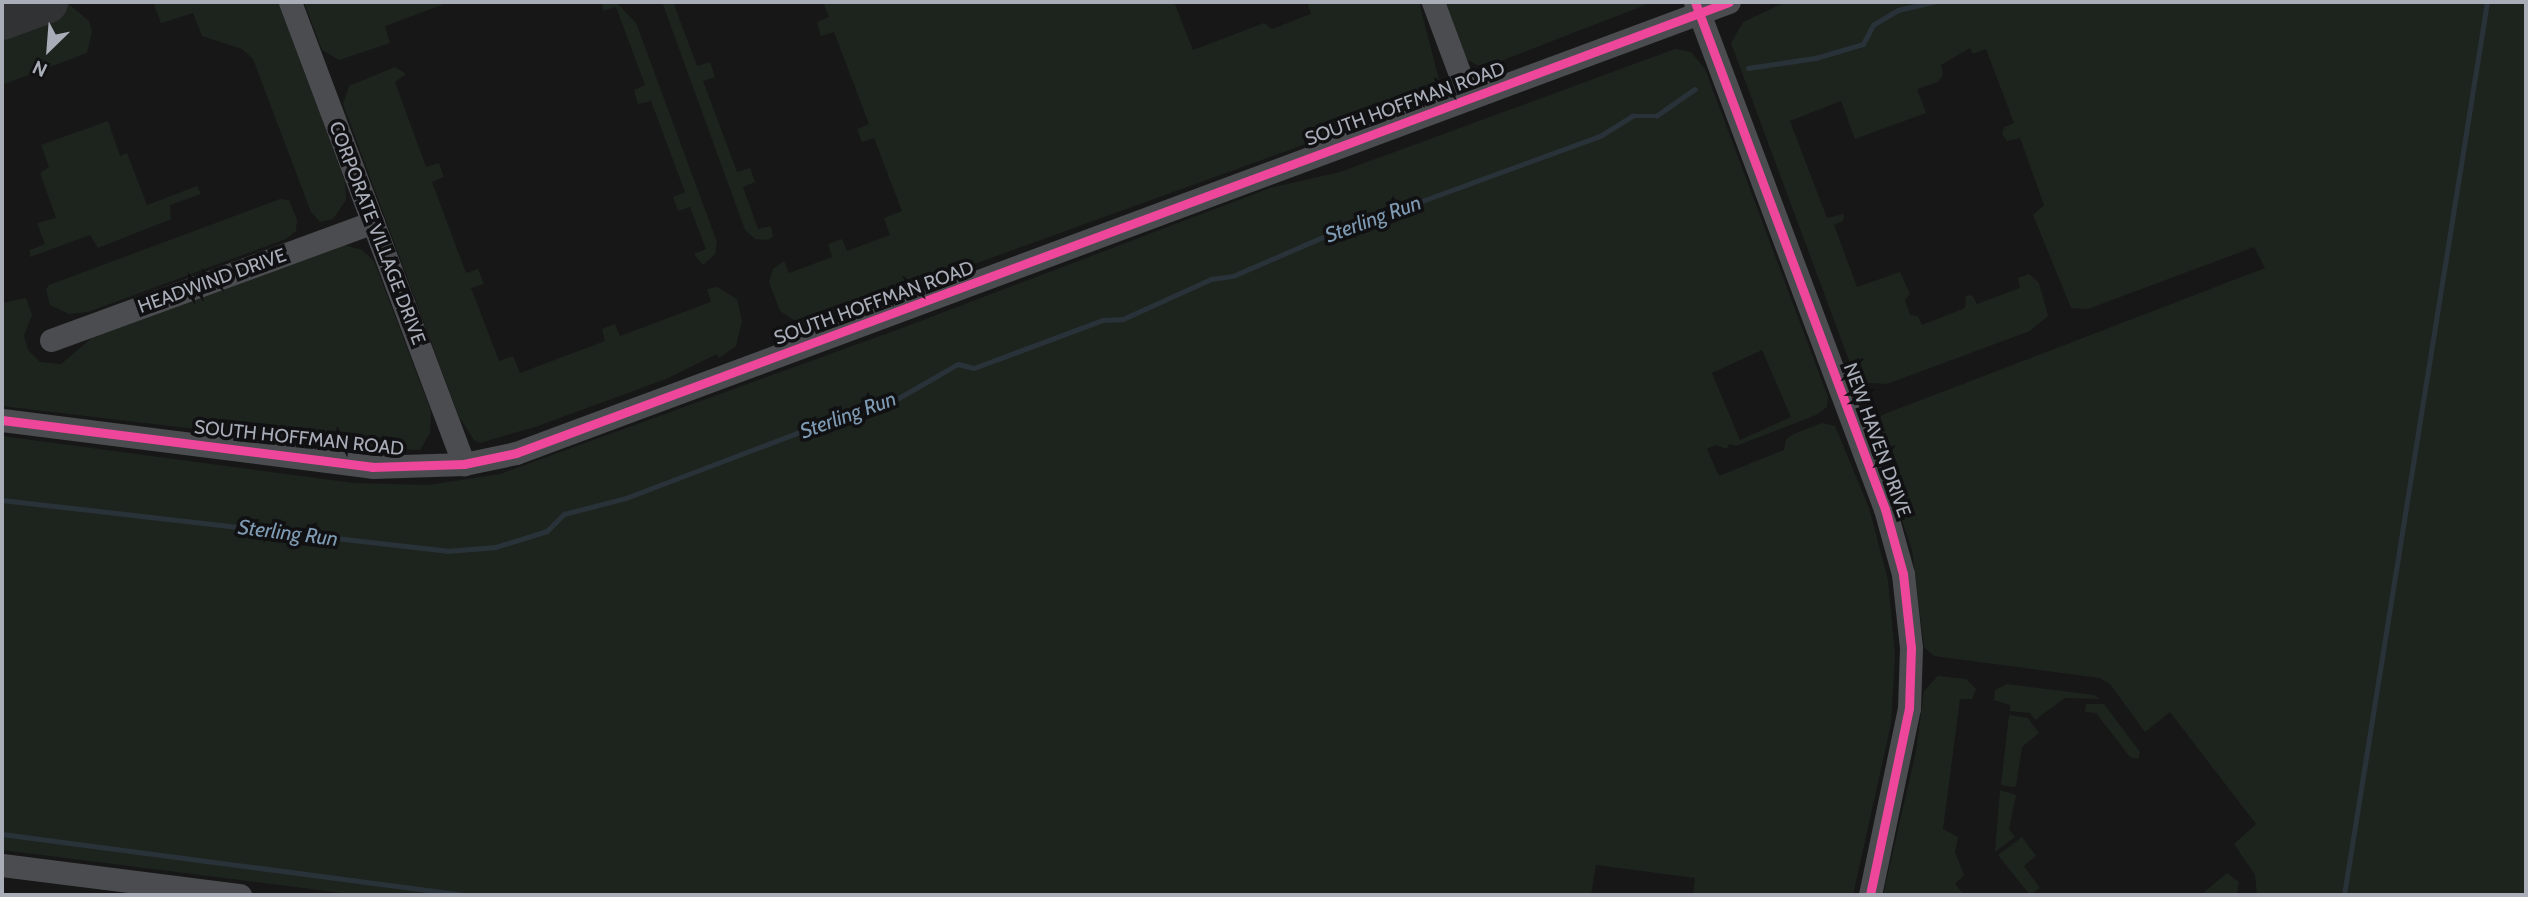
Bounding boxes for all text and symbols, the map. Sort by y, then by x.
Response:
north arrow [14,14,84,84]
text: N [29,55,51,82]
street label: SOUTH HOFFMAN ROAD [1302,57,1508,151]
street label: CORPORATE VILLAGE DRIVE [324,118,430,348]
water label: Sterling Run [1321,190,1425,248]
street label: HEADWIND DRIVE [135,244,289,318]
street label: SOUTH HOFFMAN ROAD [771,256,977,350]
street label: NEW HAVEN DRIVE [1839,360,1915,520]
water label: Sterling Run [796,386,900,444]
street label: SOUTH HOFFMAN ROAD [193,416,405,460]
water label: Sterling Run [237,514,339,552]

